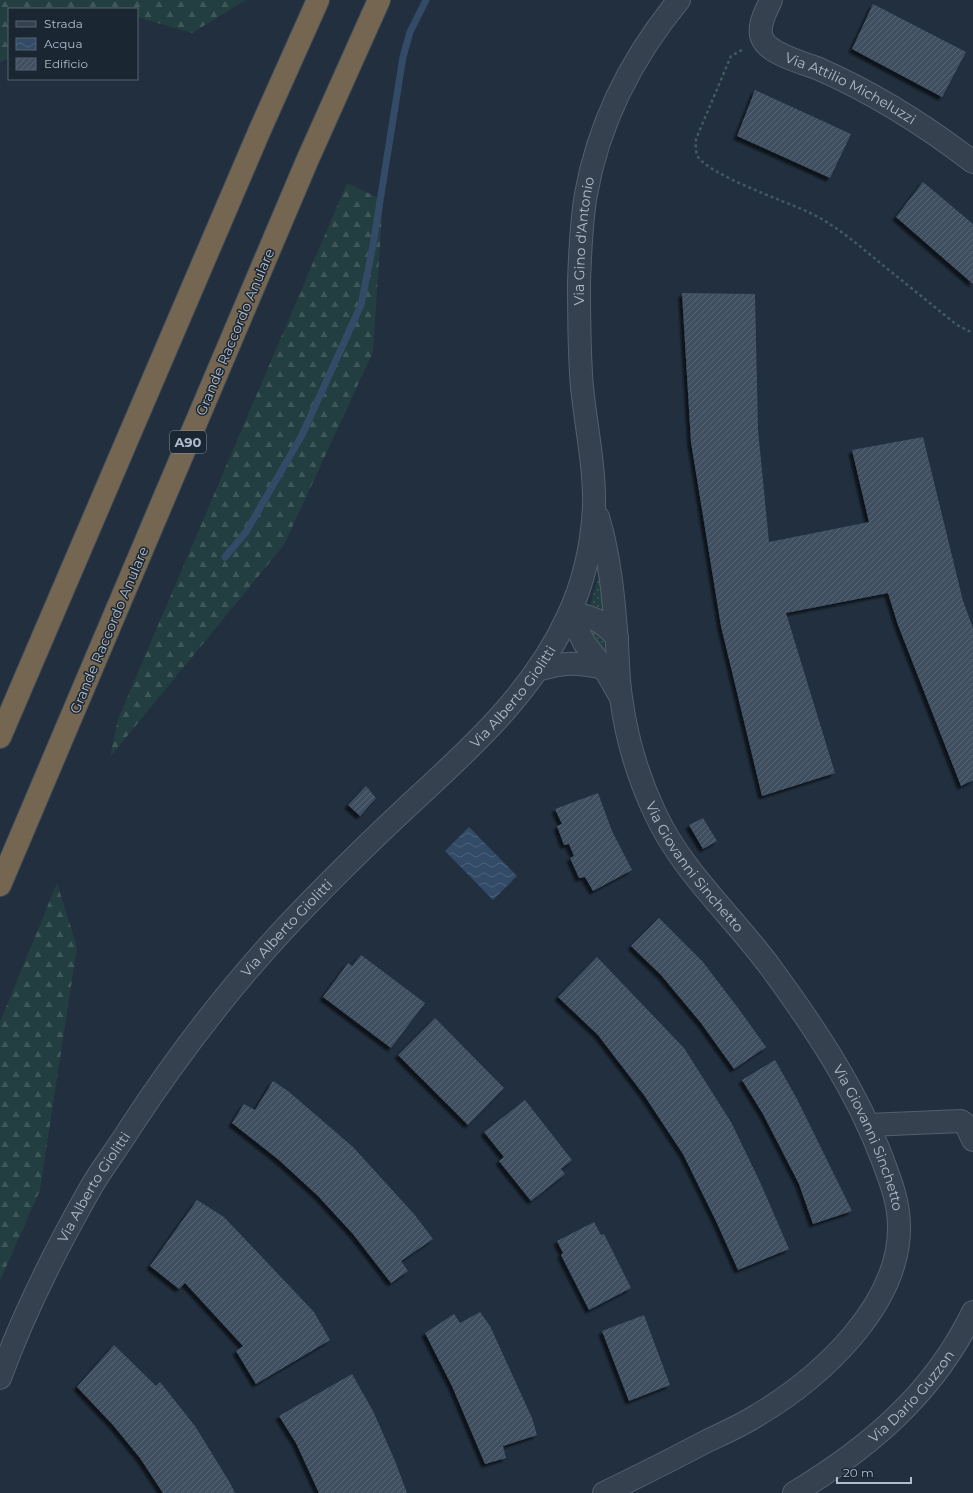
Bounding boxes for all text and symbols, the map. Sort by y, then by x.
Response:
legend [8,8,138,80]
text: Strada [44,16,83,31]
text: Acqua [44,36,82,51]
street label: Via Attilio Micheluzzi [782,48,919,128]
text: Edificio [44,56,88,71]
street label: Via Gino d'Antonio [570,175,598,305]
street label: Grande Raccordo Anulare [192,246,278,418]
road number: A90 [170,431,206,453]
street label: Grande Raccordo Anulare [66,544,152,716]
street label: Via Alberto Giolitti [466,642,560,752]
street label: Via Giovanni Sinchetto [642,798,748,936]
street label: Via Alberto Giolitti [237,875,336,980]
street label: Via Giovanni Sinchetto [829,1061,907,1212]
street label: Via Alberto Giolitti [53,1128,134,1246]
street label: Via Dario Guzzon [865,1347,958,1447]
scale bar [837,1459,911,1485]
text: 20 m [843,1465,874,1480]

